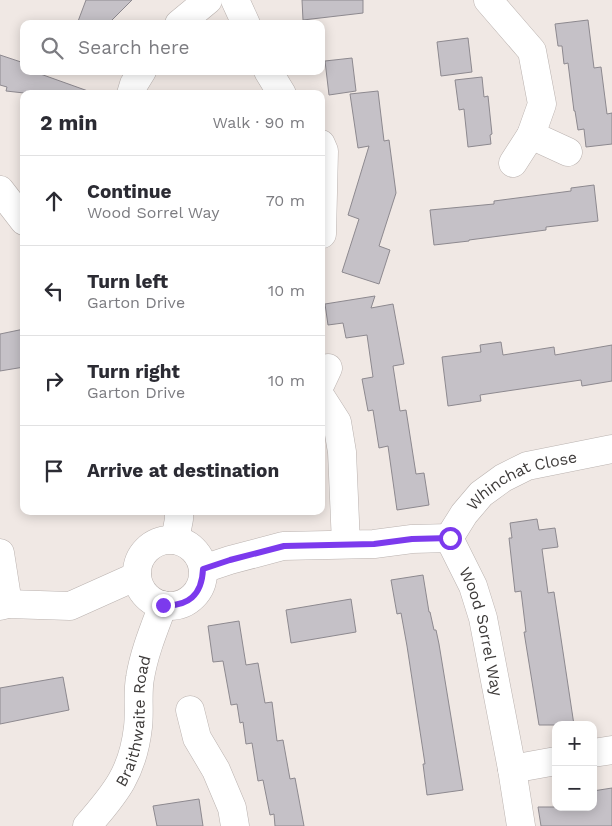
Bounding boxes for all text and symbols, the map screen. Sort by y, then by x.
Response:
search box [20,20,325,75]
icon: search [38,34,66,62]
text: Search here [78,36,189,59]
text: 2 min [40,110,97,135]
text: Walk · 90 m [213,113,305,132]
text: Continue [87,180,171,203]
icon: ahead [40,187,68,215]
text: 70 m [266,191,305,210]
text: Wood Sorrel Way [87,203,219,222]
text: Turn left [87,270,168,293]
icon: left [40,277,68,305]
text: 10 m [268,281,305,300]
text: Garton Drive [87,293,185,312]
text: Turn right [87,360,180,383]
icon: right [40,367,68,395]
text: 10 m [268,371,305,390]
text: Garton Drive [87,383,185,402]
street label: Whinchat Close [462,447,579,514]
icon: arrive [40,457,68,485]
text: Arrive at destination [87,459,279,482]
route start [439,527,462,550]
street label: Wood Sorrel Way [456,564,507,698]
route end [152,594,175,617]
street label: Braithwaite Road [111,653,154,790]
map controls [552,721,597,811]
button: + [552,721,597,766]
button: − [552,766,597,811]

